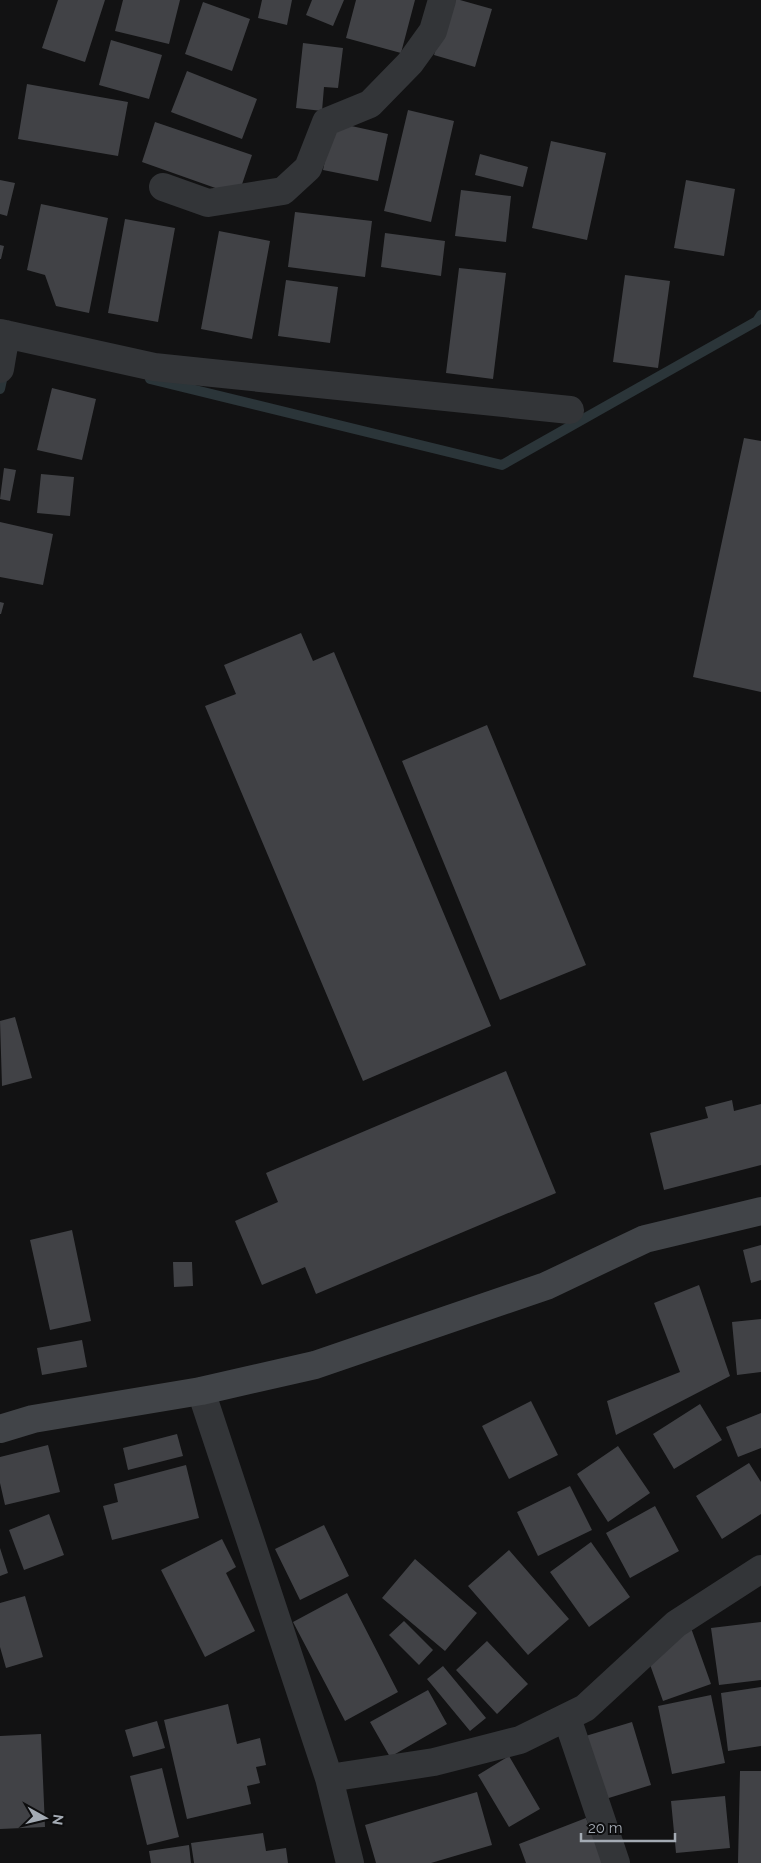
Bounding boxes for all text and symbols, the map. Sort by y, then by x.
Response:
north arrow [20,1793,70,1843]
scale bar [581,1810,675,1842]
text: N [49,1813,67,1826]
text: 20 m [588,1819,623,1837]

